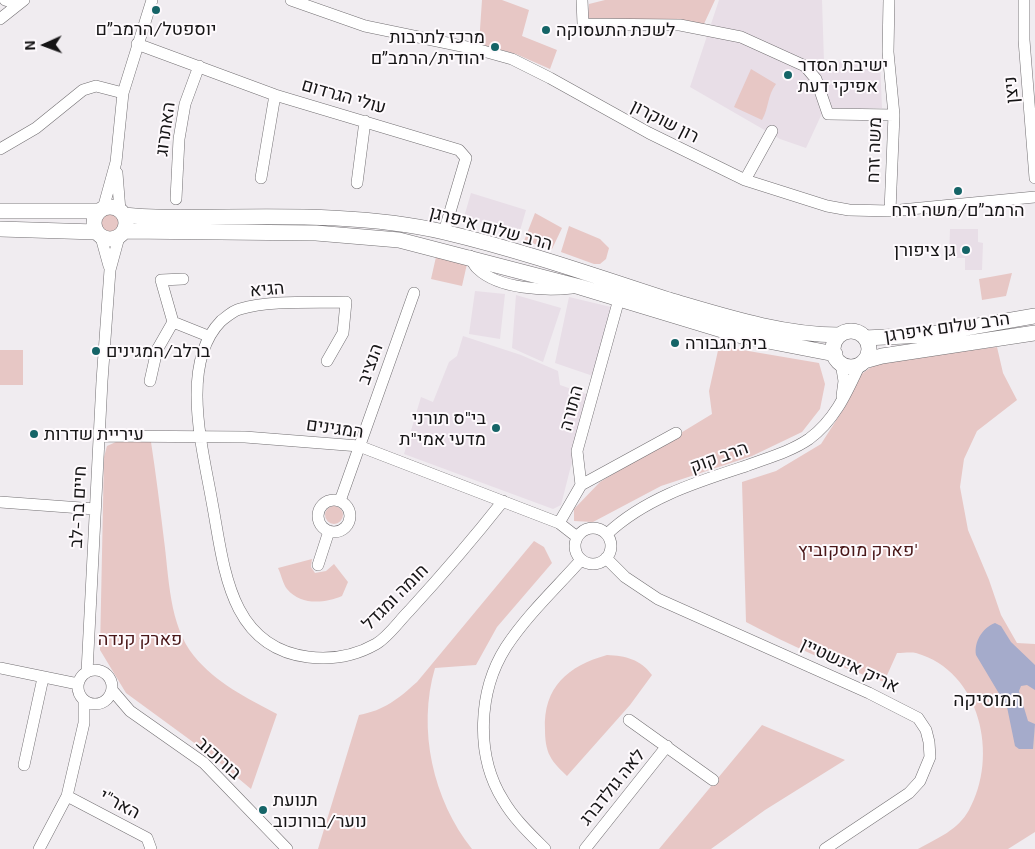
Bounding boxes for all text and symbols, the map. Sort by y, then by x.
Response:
marker: יוספטל/הרמב״ם [150,4,162,16]
place label: יוספטל/הרמב״ם [96,18,216,40]
place label: לשכת התעסוקה [556,19,675,41]
north arrow [20,20,70,70]
marker: לשכת התעסוקה [540,24,552,36]
place label: מרכז לתרבות יהודית/הרמב״ם [371,26,485,68]
text: N [21,40,38,51]
marker: מרכז לתרבות יהודית/הרמב״ם [489,41,501,53]
place label: ישיבת הסדר אפיקי דעת [798,54,888,96]
marker: ישיבת הסדר אפיקי דעת [782,69,794,81]
street label: עולי הגרדום [299,74,389,118]
street label: ניצן [999,76,1023,104]
street label: רון שוקרון [627,95,703,147]
street label: האתרוג [151,101,179,157]
street label: משה זרח [862,116,886,184]
marker: הרמב״ם/משה זרח [952,185,964,197]
place label: הרמב״ם/משה זרח [891,199,1025,221]
street label: הרב שלום איפרגן [427,201,555,255]
place label: גן ציפורן [894,239,956,261]
marker: גן ציפורן [960,244,972,256]
street label: הגיא [249,277,285,301]
street label: הרב שלום איפרגן [883,308,1011,346]
place label: בית הגבורה [685,332,767,354]
marker: בית הגבורה [669,337,681,349]
place label: ברלב/המגינים [106,340,210,362]
street label: הנציב [353,341,387,387]
marker: ברלב/המגינים [90,345,102,357]
street label: התורה [555,383,587,433]
place label: בי"ס תורני מדעי אמי"ת [399,407,486,449]
street label: המגינים [305,413,365,443]
marker: בי"ס תורני מדעי אמי"ת [490,422,502,434]
place label: עיריית שדרות [44,423,144,445]
marker: עיריית שדרות [28,428,40,440]
street label: הרב קוק [687,436,751,478]
street label: חיים בר-לב [65,465,91,549]
park label: פארק מוסקוביץ' [798,539,918,561]
street label: חומה ומגדל [357,559,433,635]
park label: פארק קנדה [98,628,182,650]
street label: אריק אינשטיין [797,633,903,697]
district label: המוסיקה [953,689,1023,711]
street label: בורוכוב [192,732,246,784]
street label: לאה גולדברג [575,745,649,829]
street label: האר"י [96,784,144,824]
place label: תנועת נוער/בורוכוב [273,789,367,832]
marker: תנועת נוער/בורוכוב [257,804,269,816]

